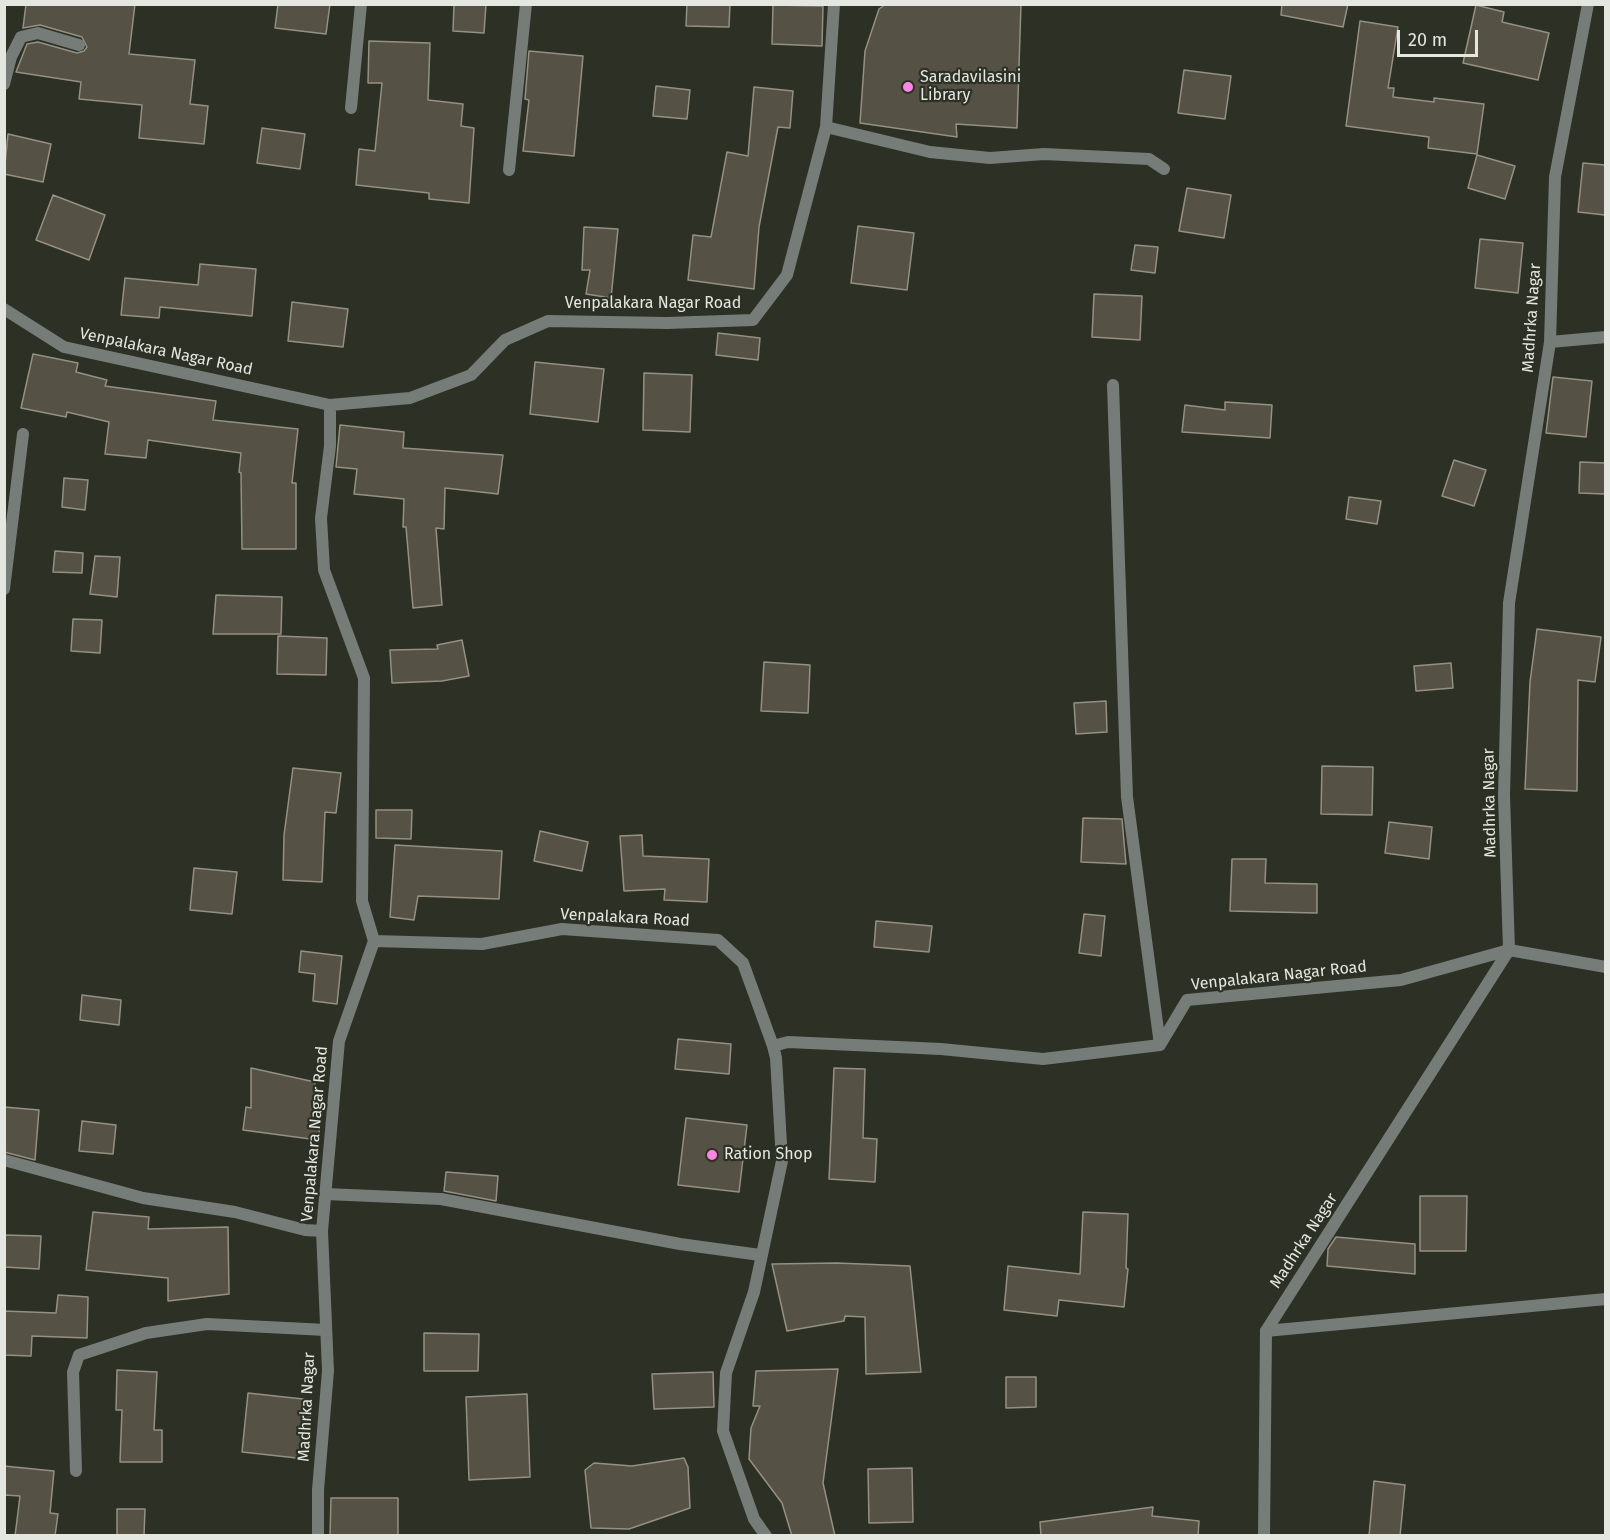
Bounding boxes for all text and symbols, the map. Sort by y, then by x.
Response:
scale bar [1400,18,1481,56]
text: 20 m [1408,29,1447,51]
place label: Saradavilasini Library [920,68,1021,106]
marker: Saradavilasini Library [901,80,915,94]
street label: Madhrka Nagar [1519,263,1545,373]
street label: Venpalakara Nagar Road [565,294,741,314]
street label: Venpalakara Nagar Road [78,324,254,380]
street label: Madhrka Nagar [1479,748,1501,858]
street label: Venpalakara Road [560,905,690,931]
street label: Venpalakara Nagar Road [1190,957,1368,995]
street label: Venpalakara Nagar Road [298,1045,332,1223]
place label: Ration Shop [724,1145,812,1165]
marker: Ration Shop [705,1148,719,1162]
street label: Madhrka Nagar [1266,1190,1342,1292]
street label: Madhrka Nagar [295,1352,319,1462]

